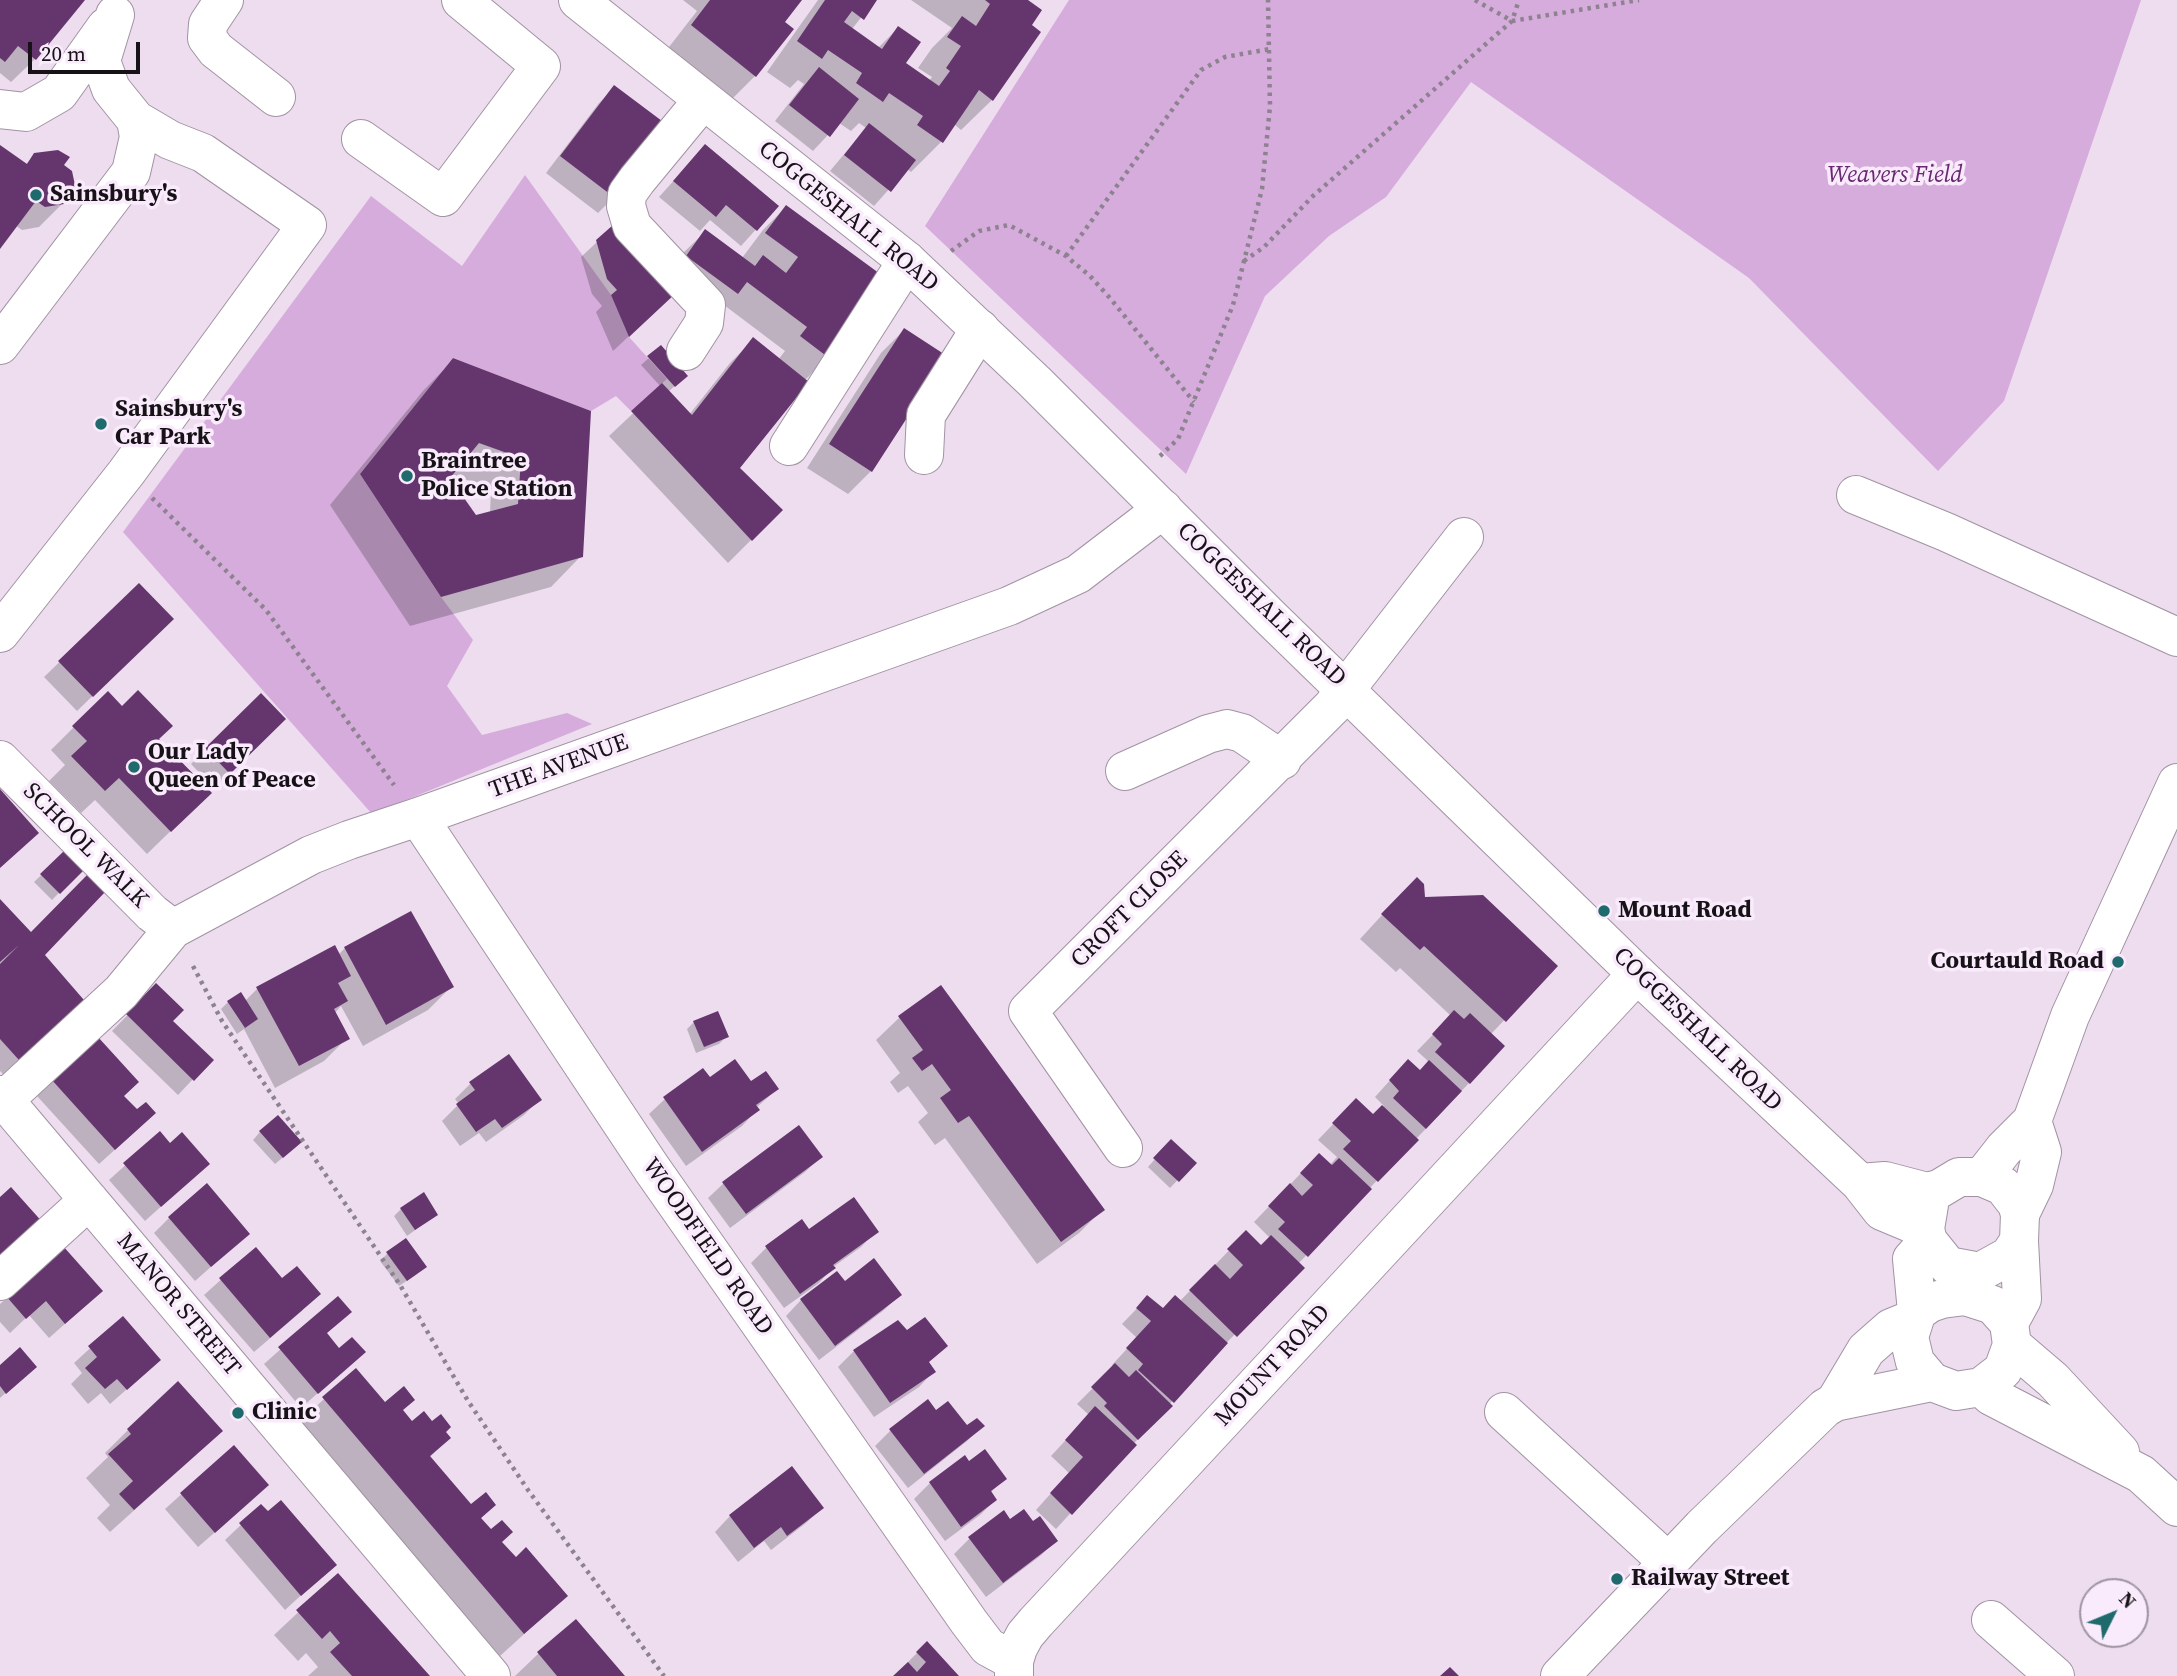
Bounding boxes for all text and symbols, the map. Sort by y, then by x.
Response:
scale bar [32,28,144,72]
text: 20 m [41,39,86,68]
street label: COGGESHALL ROAD [752,135,944,299]
park label: Weavers Field [1827,162,1963,190]
place label: Sainsbury's [50,181,177,209]
marker: Sainsbury's [28,187,44,203]
place label: Sainsbury's Car Park [115,396,242,452]
marker: Sainsbury's Car Park [93,416,109,432]
place label: Braintree Police Station [421,448,572,504]
marker: Braintree Police Station [399,468,415,484]
street label: COGGESHALL ROAD [1170,517,1352,693]
street label: THE AVENUE [485,728,633,806]
place label: Our Lady Queen of Peace [148,739,316,795]
marker: Our Lady Queen of Peace [126,759,142,775]
street label: SCHOOL WALK [16,777,154,915]
street label: CROFT CLOSE [1066,846,1194,974]
place label: Mount Road [1618,897,1752,925]
marker: Mount Road [1596,903,1612,919]
street label: COGGESHALL ROAD [1606,942,1788,1118]
place label: Courtauld Road [1931,948,2104,976]
marker: Courtauld Road [2110,954,2126,970]
street label: WOODFIELD ROAD [635,1153,779,1341]
street label: MANOR STREET [110,1228,246,1382]
street label: MOUNT ROAD [1209,1299,1337,1433]
place label: Clinic [252,1399,317,1427]
marker: Clinic [230,1405,246,1421]
place label: Railway Street [1631,1565,1789,1593]
marker: Railway Street [1609,1571,1625,1587]
north arrow [2079,1578,2149,1648]
text: N [2114,1586,2142,1614]

